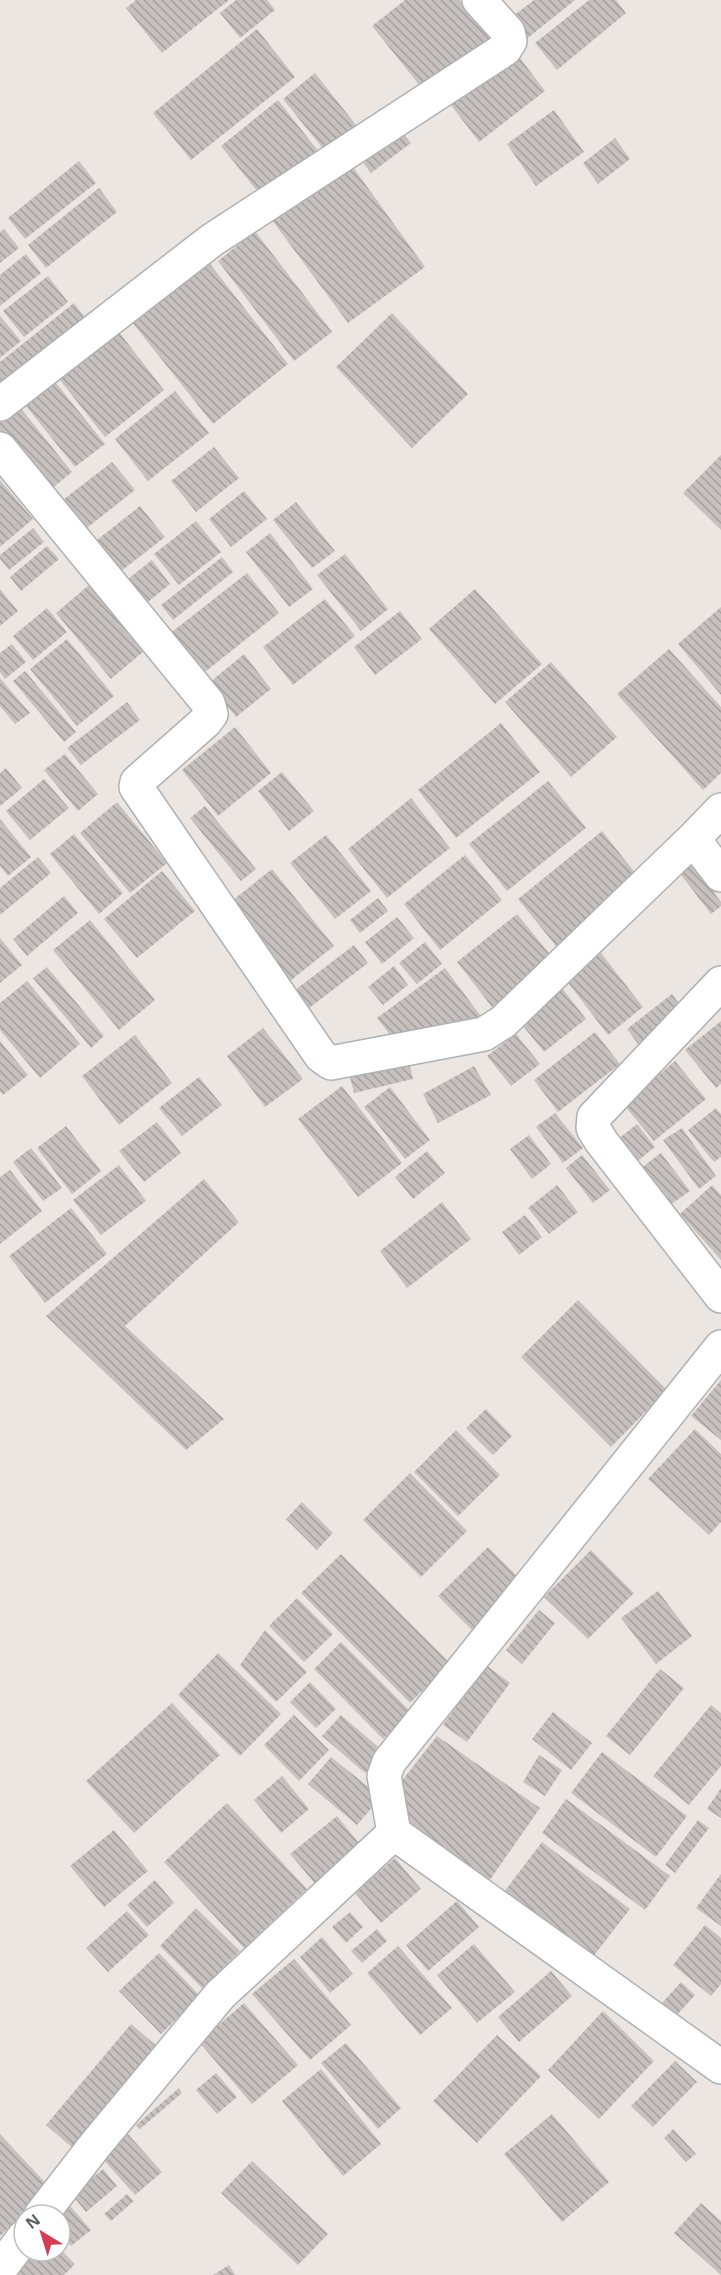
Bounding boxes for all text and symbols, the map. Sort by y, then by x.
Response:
north arrow [12,2203,72,2263]
text: N [21,2209,45,2234]

